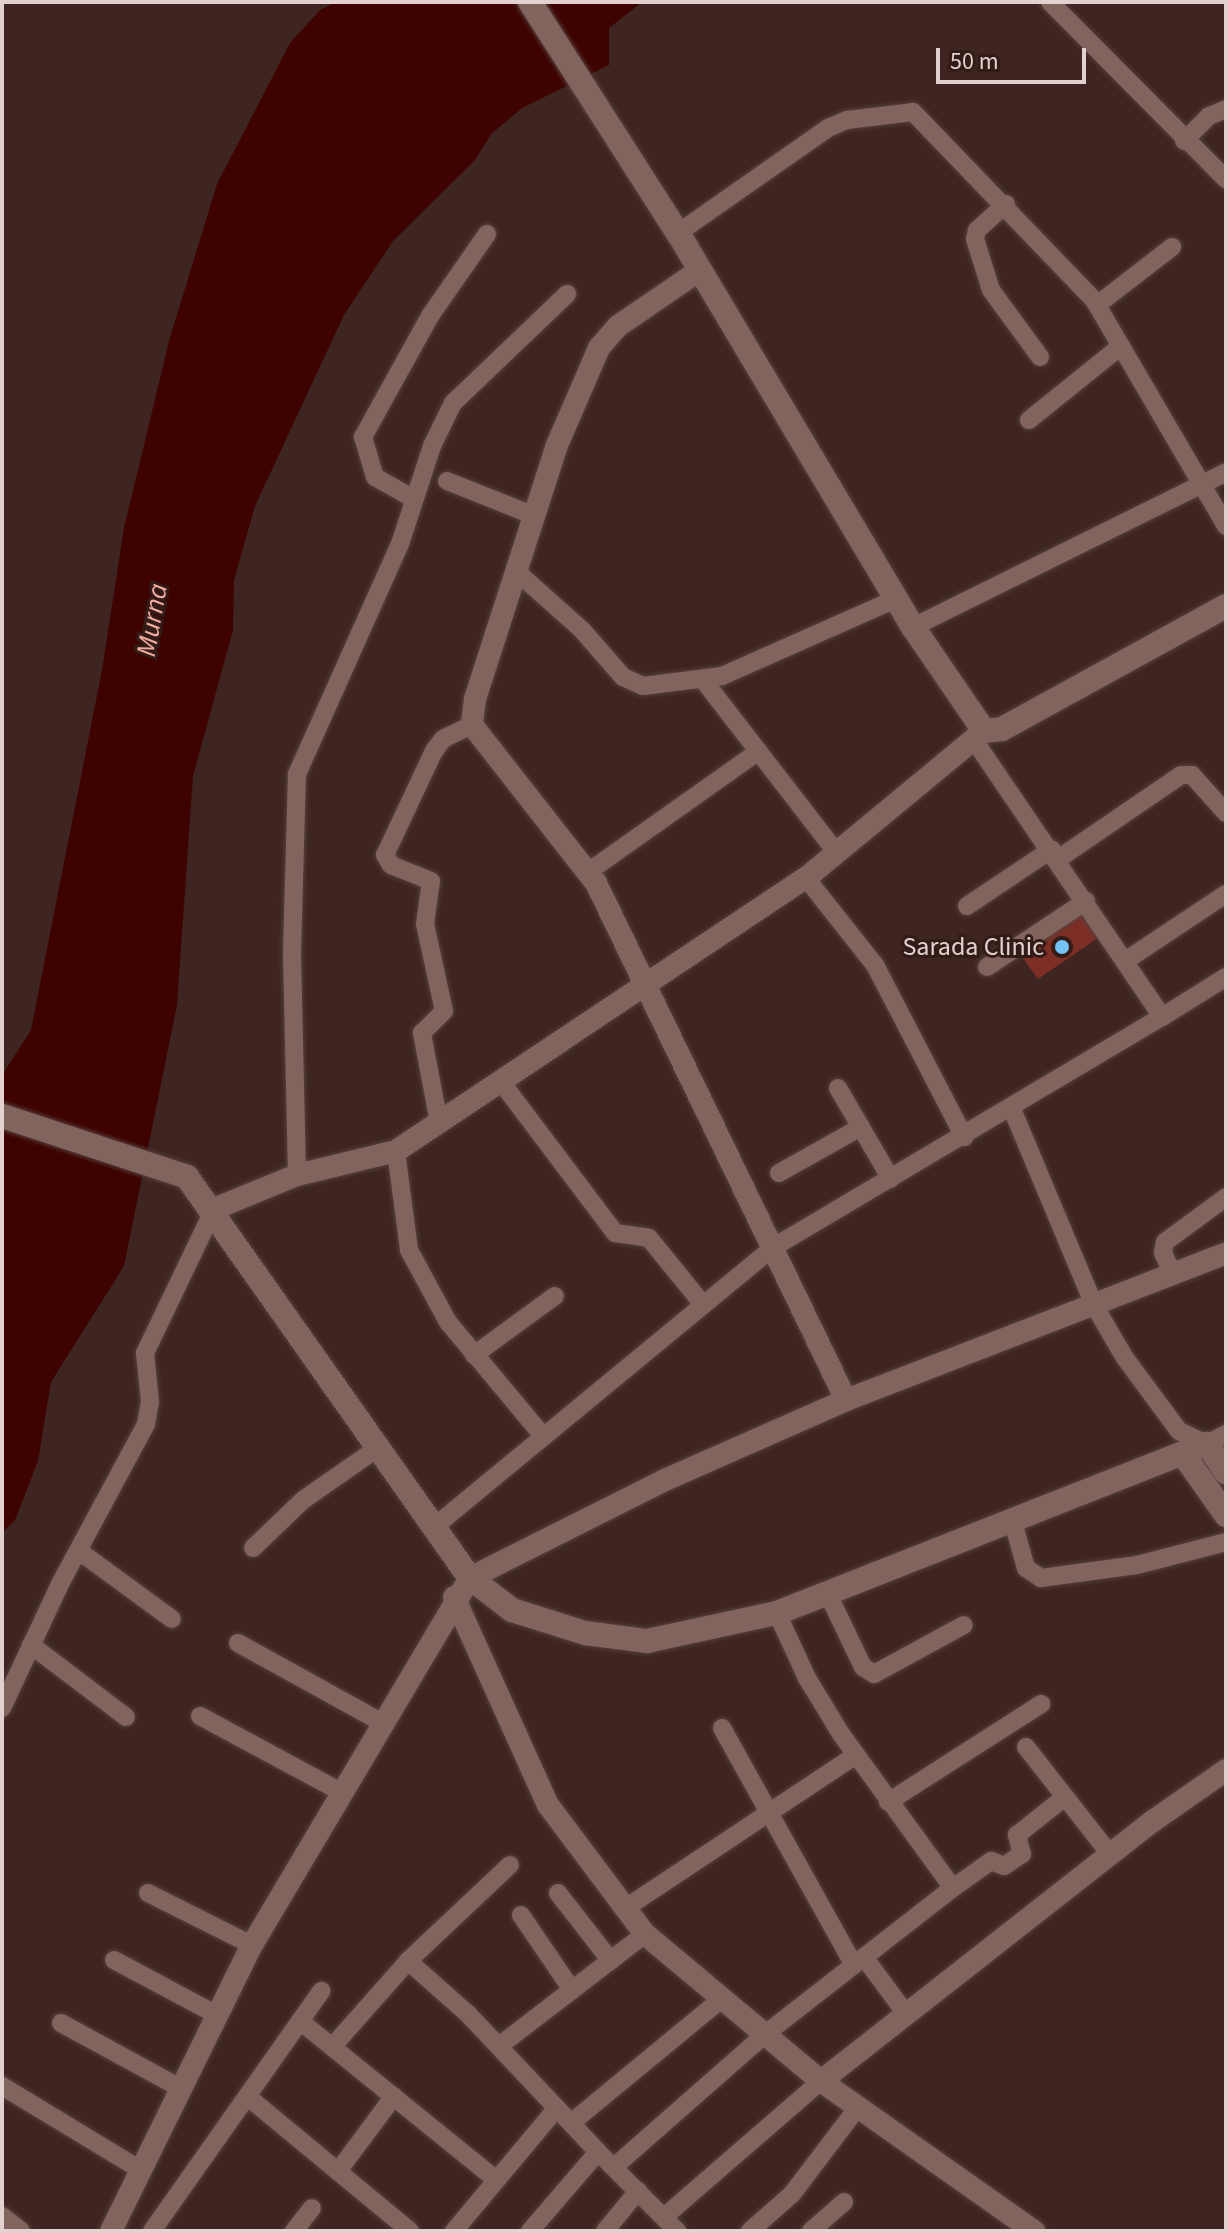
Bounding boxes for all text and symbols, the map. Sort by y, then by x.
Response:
scale bar [940,32,1090,82]
text: 50 m [950,44,999,79]
water label: Murna [129,581,175,659]
place label: Sarada Clinic [902,931,1044,963]
marker: Sarada Clinic [1051,936,1073,958]

